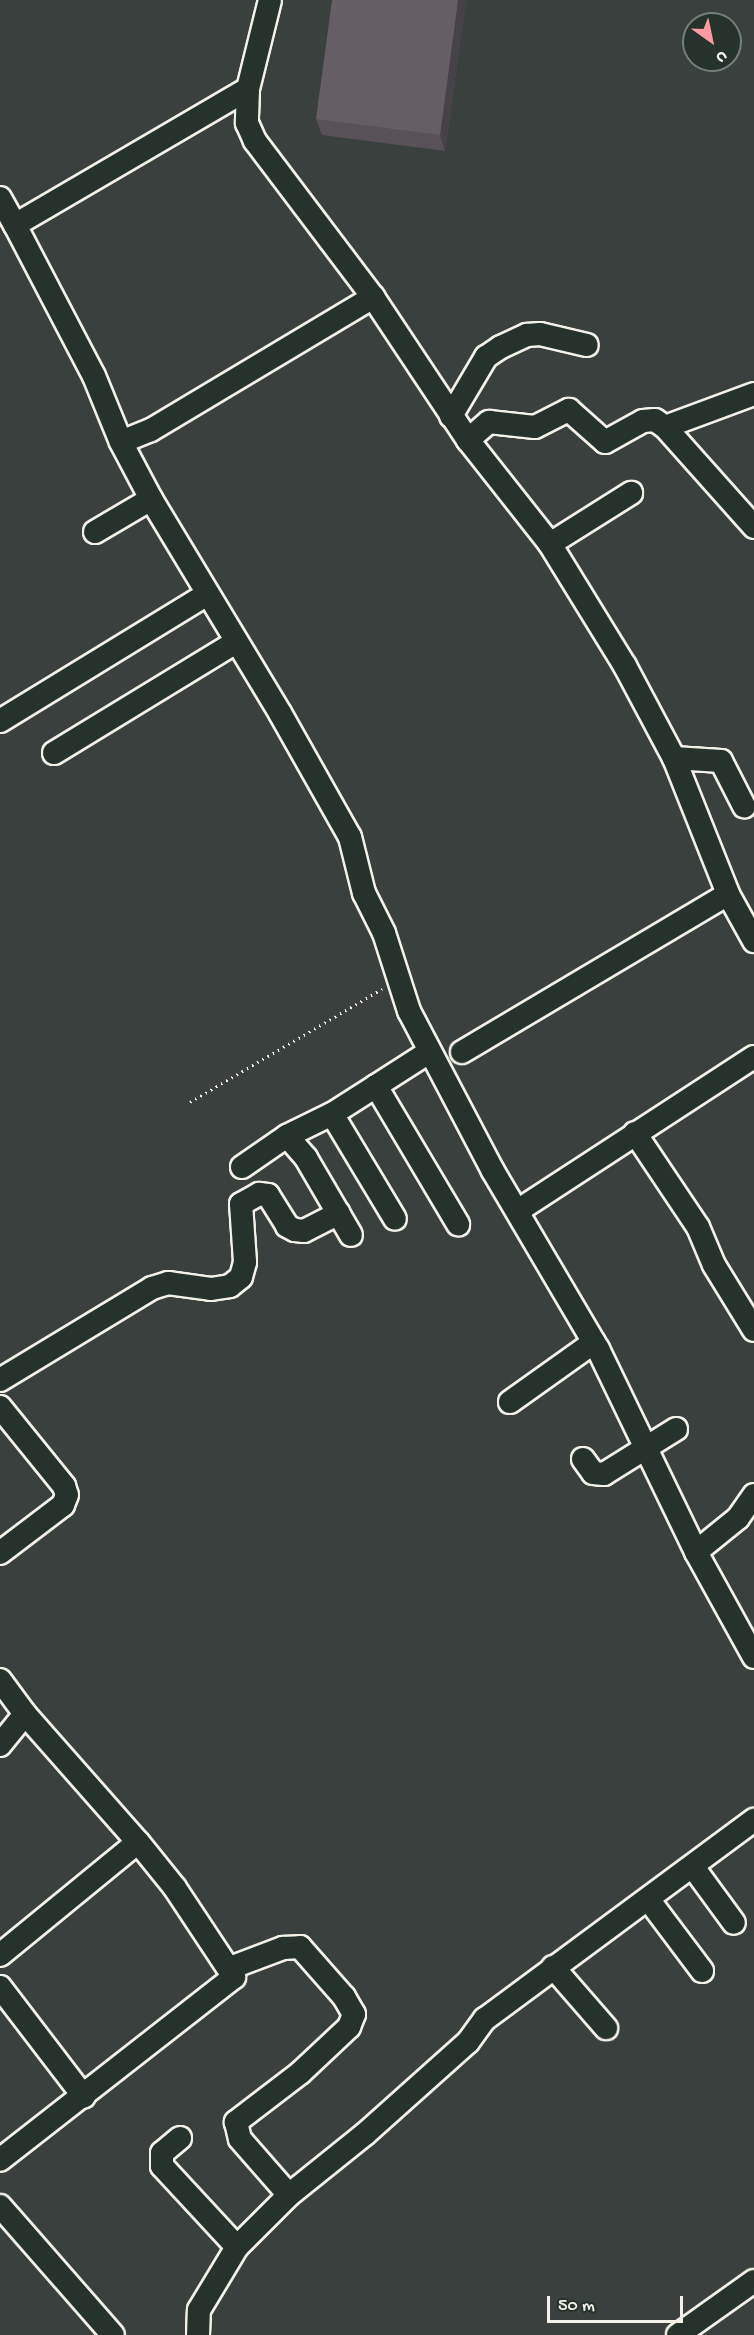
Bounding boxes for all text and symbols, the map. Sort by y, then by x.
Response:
north arrow [682,12,742,72]
text: U [712,45,730,66]
scale bar [550,2284,686,2322]
text: 50 m [558,2296,595,2317]

